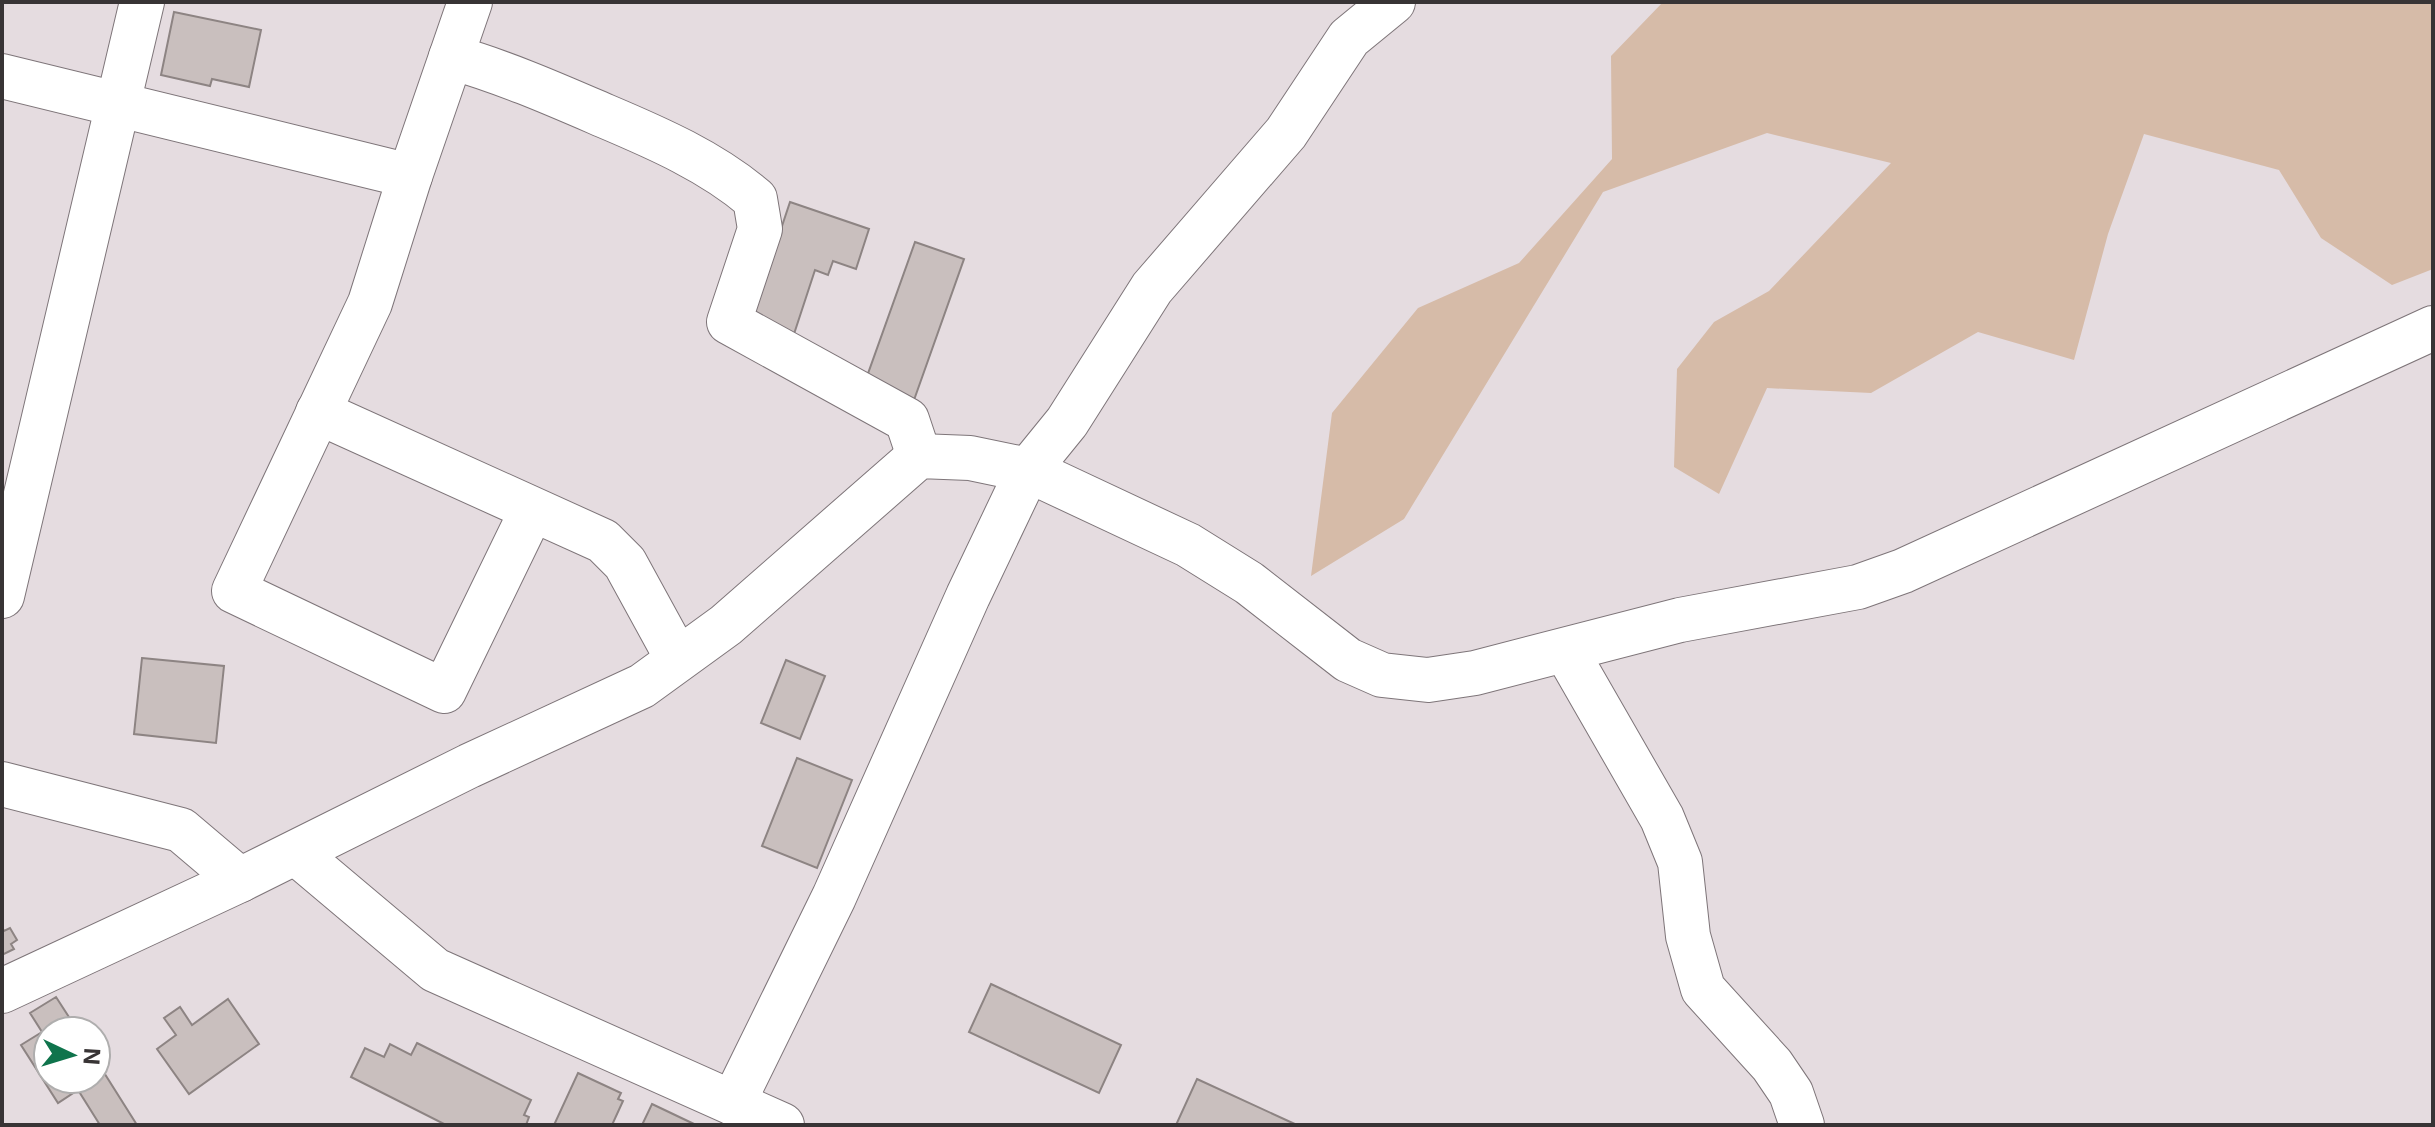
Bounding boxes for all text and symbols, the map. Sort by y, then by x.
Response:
north arrow [32,1015,112,1095]
text: N [78,1047,106,1066]

